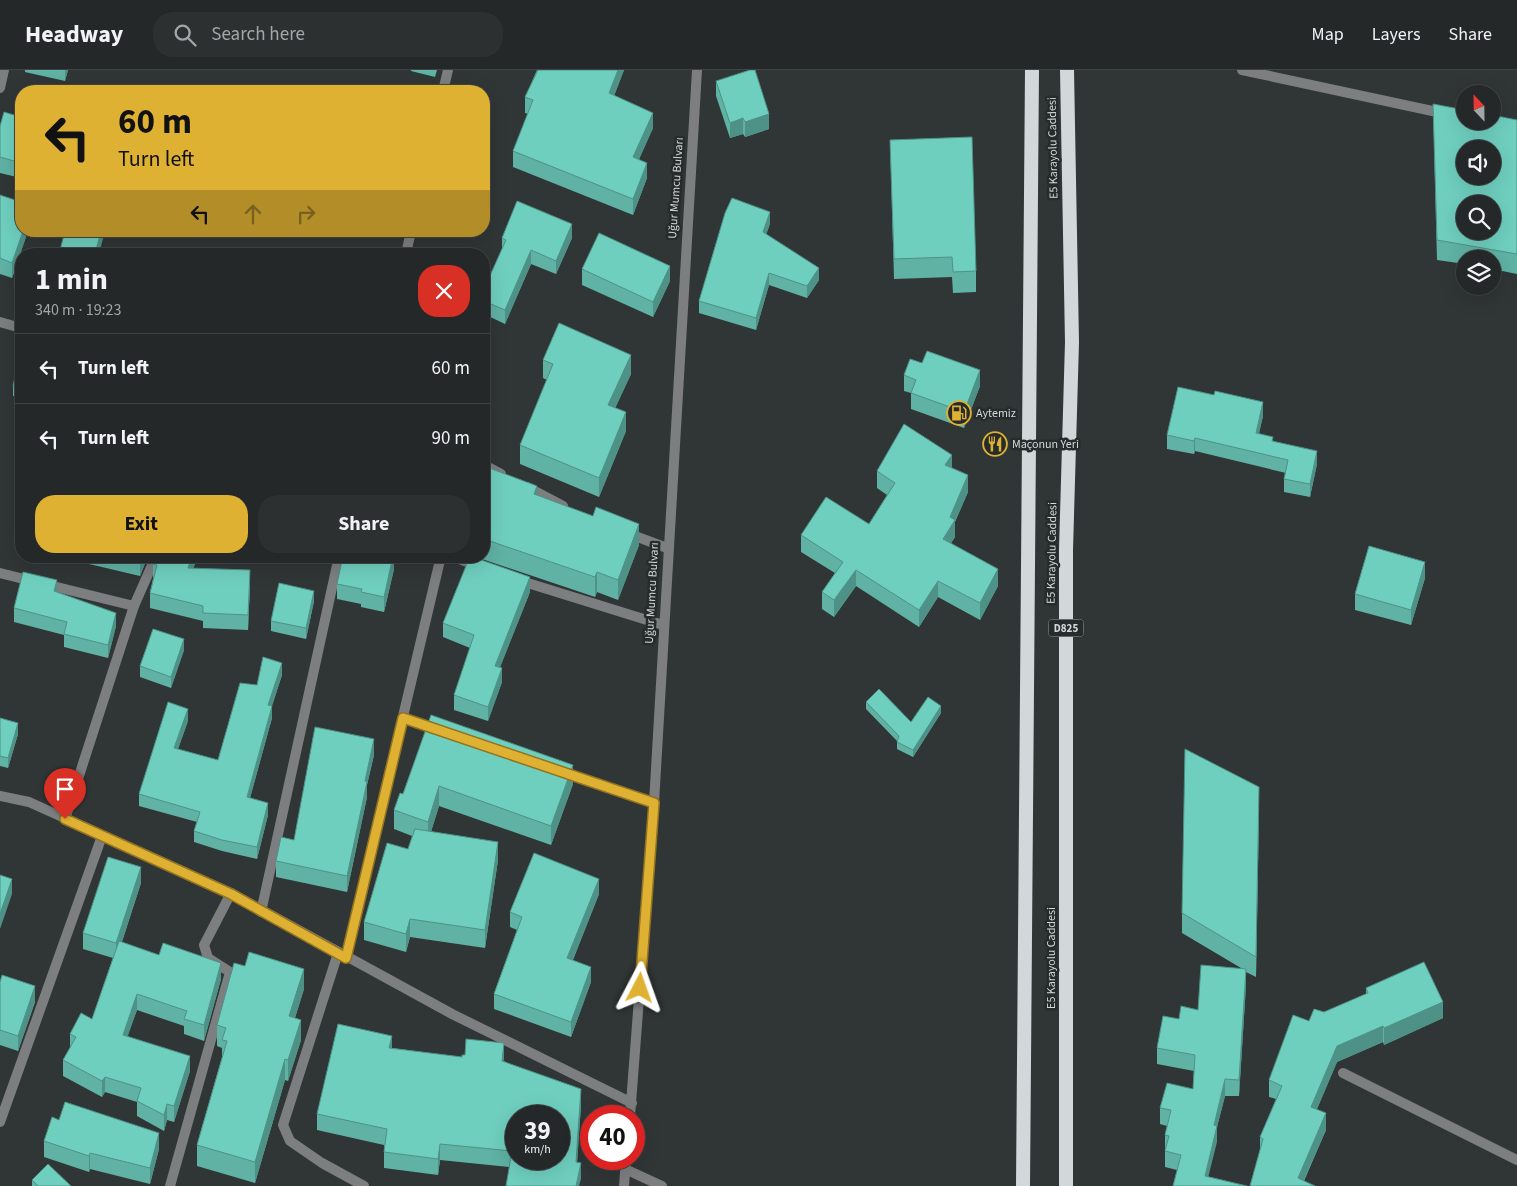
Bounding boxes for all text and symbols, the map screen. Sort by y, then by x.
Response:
search box [153,12,503,57]
text: Headway [25,17,123,52]
icon: search [171,21,199,49]
text: Search here [211,21,305,48]
text: Map [1312,22,1344,47]
text: Layers [1372,22,1421,47]
text: Share [1449,22,1492,47]
north arrow [1456,85,1501,130]
map controls [1456,85,1501,295]
text: 60 m [118,97,192,147]
street label: E5 Karayolu Caddesi [1044,97,1062,199]
icon: left [35,105,100,170]
street label: Uğur Mumcu Bulvarı [664,137,688,239]
button: sound [1456,140,1501,185]
text: Turn left [118,143,194,175]
button: search [1456,195,1501,240]
icon: left [186,200,214,228]
icon: ahead [239,200,267,228]
icon: right [292,200,320,228]
button: layers [1456,250,1501,295]
text: 1 min [35,258,108,301]
button: close [418,265,470,317]
text: 340 m · 19:23 [35,299,122,321]
icon: left [35,355,63,383]
text: Turn left [78,355,149,382]
text: 60 m [432,355,470,382]
fuel station icon: Aytemiz [946,400,972,426]
place label: Aytemiz [976,405,1016,422]
icon: left [35,425,63,453]
text: Turn left [78,425,149,452]
text: 90 m [432,425,470,452]
restaurant icon: Maçonun Yeri [982,431,1008,457]
place label: Maçonun Yeri [1012,436,1079,453]
button: Exit [35,495,248,553]
button: Share [258,495,470,553]
street label: E5 Karayolu Caddesi [1043,502,1061,604]
street label: Uğur Mumcu Bulvarı [641,542,663,644]
road number: D825 [1048,620,1084,636]
pin [44,768,86,819]
icon: arrive [51,775,79,803]
street label: E5 Karayolu Caddesi [1043,907,1060,1009]
position arrow [613,961,665,1013]
speed limit sign: 40 [580,1105,645,1170]
text: 39 [524,1113,551,1149]
text: km/h [524,1141,551,1158]

